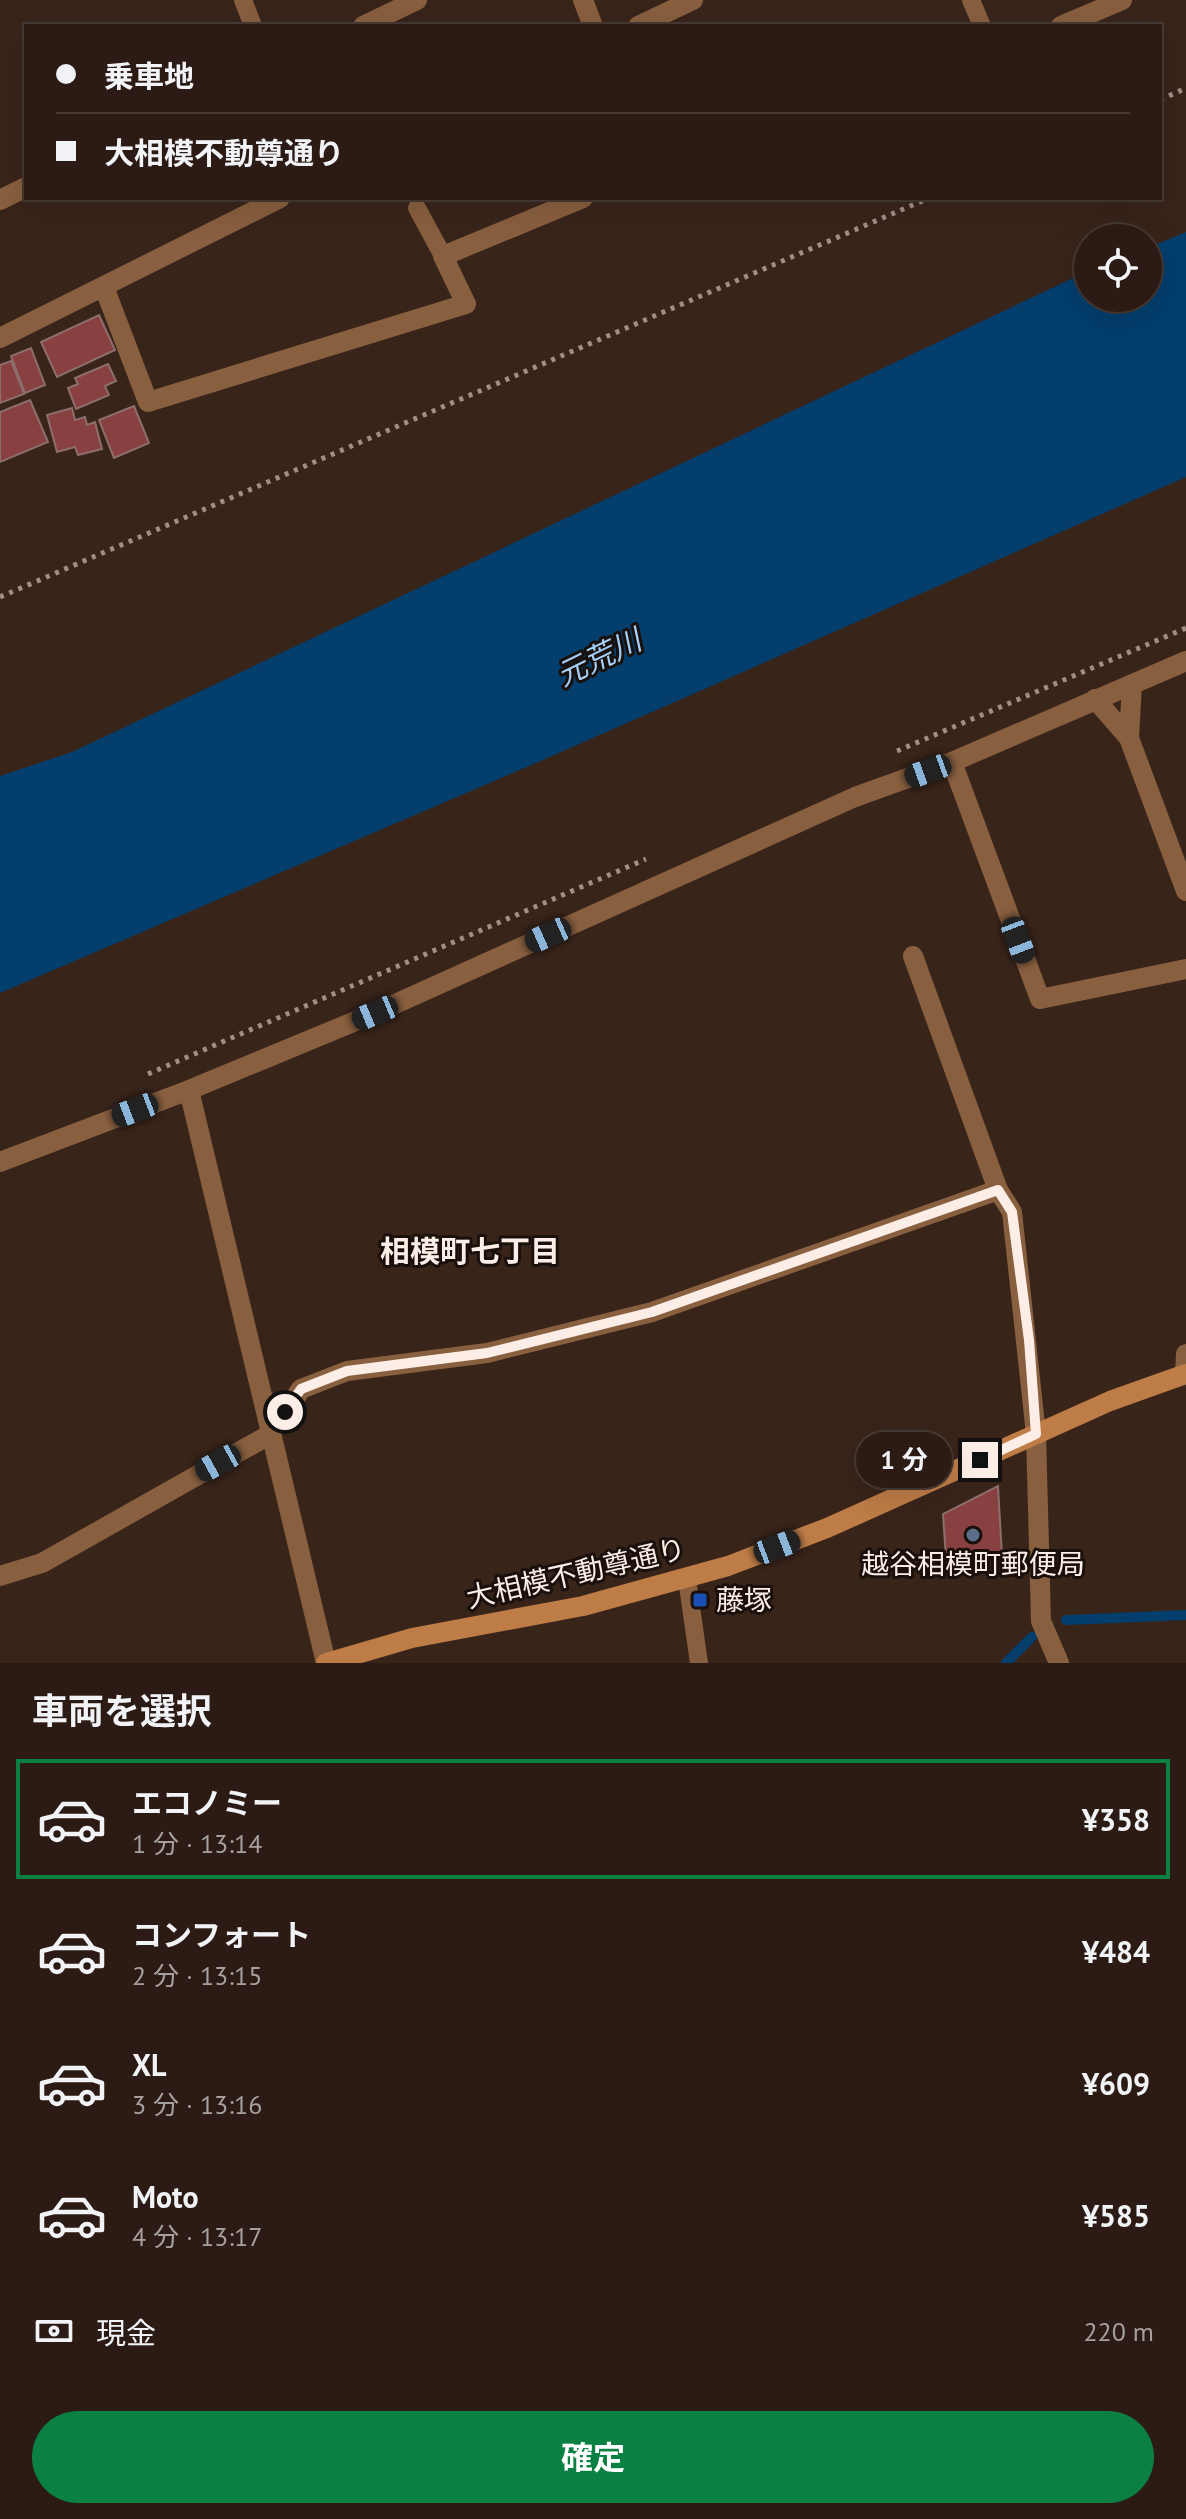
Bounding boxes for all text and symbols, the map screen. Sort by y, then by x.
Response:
text: 乗車地 [104,56,194,95]
text: 大相模不動尊通り [104,133,344,172]
map controls [1074,224,1162,312]
button: locate [1074,224,1162,312]
water label: 元荒川 [549,618,650,694]
car [901,752,955,790]
car [998,913,1038,967]
car [521,914,575,956]
car [348,993,402,1033]
car [108,1090,162,1130]
district label: 相模町七丁目 [380,1231,560,1270]
route start [267,1394,303,1430]
callout: 1 分 [856,1432,952,1488]
car [191,1441,245,1485]
route end [962,1442,998,1478]
text: 1 分 [880,1443,928,1476]
marker: 越谷相模町郵便局 [964,1526,982,1544]
car [750,1527,804,1567]
street label: 大相模不動尊通り [463,1529,689,1616]
place label: 越谷相模町郵便局 [861,1545,1085,1582]
place label: 藤塚 [716,1581,772,1618]
marker: 藤塚 [691,1591,709,1609]
text: 車両を選択 [32,1687,212,1734]
icon: car [36,1783,108,1855]
text: エコノミー [132,1783,282,1822]
text: ¥358 [1082,1800,1150,1839]
text: 1 分 · 13:14 [132,1827,262,1860]
icon: car [36,1915,108,1987]
text: コンフォート [132,1915,311,1954]
text: ¥484 [1082,1932,1150,1971]
text: 2 分 · 13:15 [132,1959,262,1992]
text: XL [132,2045,166,2084]
icon: car [36,2047,108,2119]
text: ¥609 [1082,2064,1150,2103]
text: 3 分 · 13:16 [132,2088,262,2121]
text: Moto [132,2177,199,2216]
icon: car [36,2179,108,2251]
text: ¥585 [1082,2196,1150,2235]
text: 4 分 · 13:17 [132,2220,262,2253]
icon: cash [32,2309,76,2353]
text: 現金 [96,2313,156,2352]
text: 220 m [1083,2315,1154,2348]
button: 確定 [32,2411,1154,2503]

